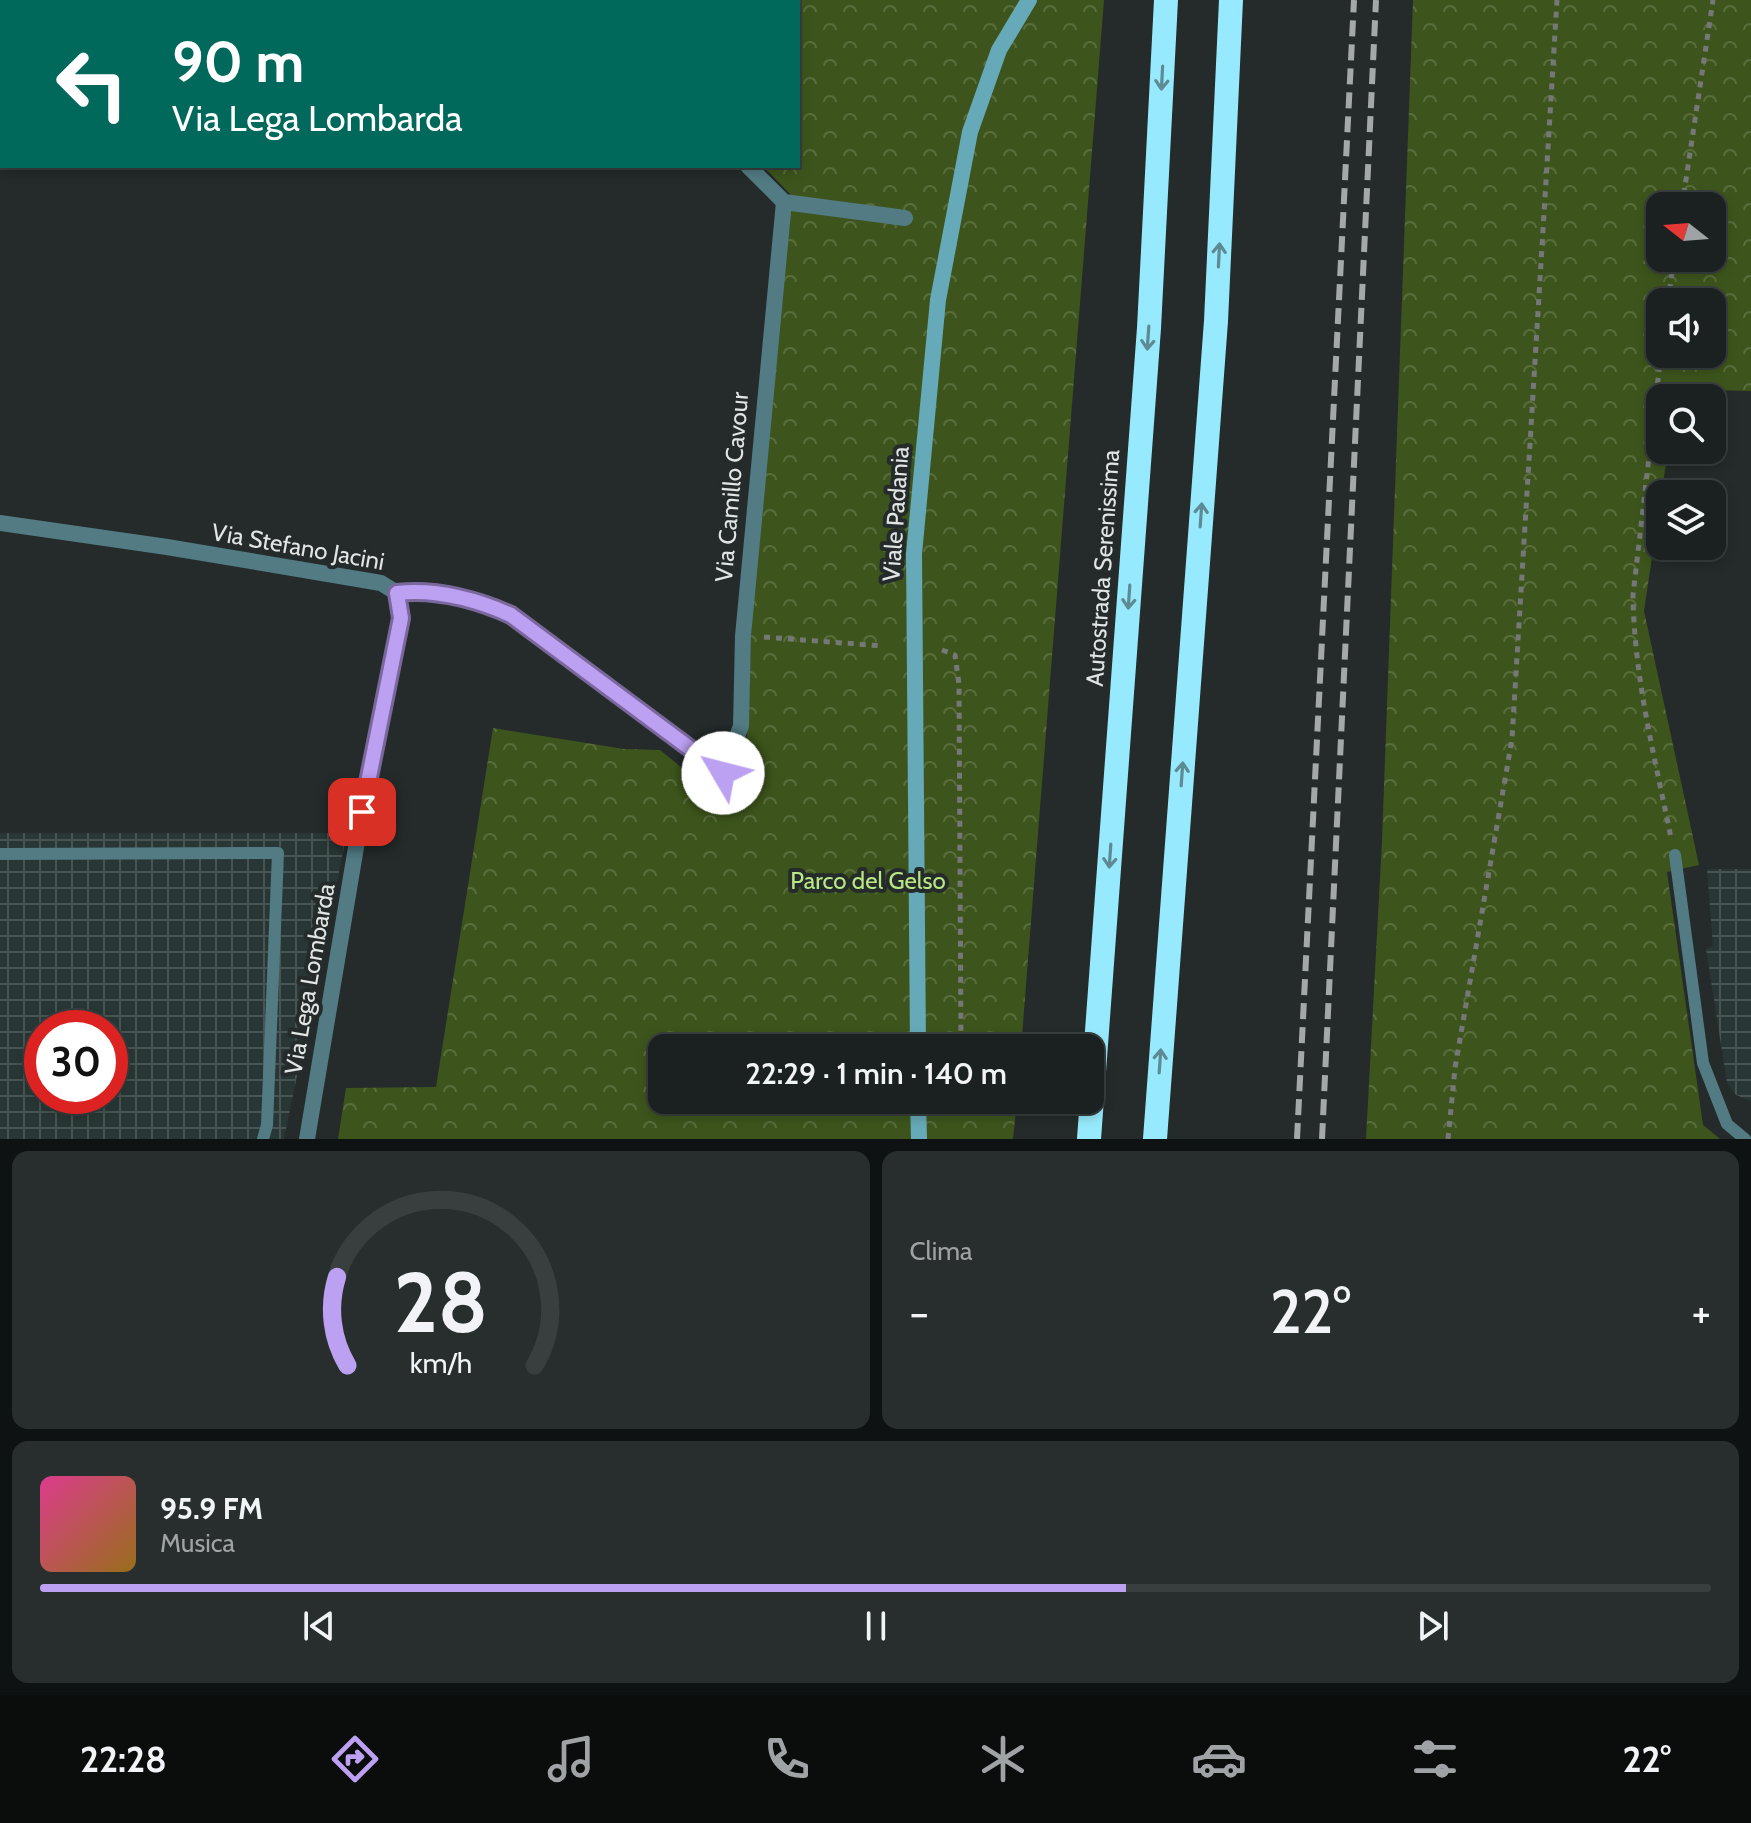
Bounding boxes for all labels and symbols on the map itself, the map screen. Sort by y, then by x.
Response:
one-way arrow [1154,64,1169,91]
north arrow [1646,192,1726,272]
one-way arrow [1212,242,1227,269]
one-way arrow [1140,324,1155,350]
street label: Via Camillo Cavour [709,390,754,583]
street label: Viale Padania [876,445,915,582]
street label: Autostrada Serenissima [1080,448,1125,687]
one-way arrow [1194,502,1209,529]
street label: Via Stefano Jacini [209,517,387,576]
one-way arrow [1121,583,1136,610]
position arrow [681,731,765,815]
one-way arrow [1175,761,1190,788]
pin [328,778,396,846]
one-way arrow [1102,842,1117,869]
park label: Parco del Gelso [790,866,946,895]
street label: Via Lega Lombarda [278,881,341,1077]
speed limit sign: 30 [24,1010,128,1114]
one-way arrow [1153,1048,1168,1075]

